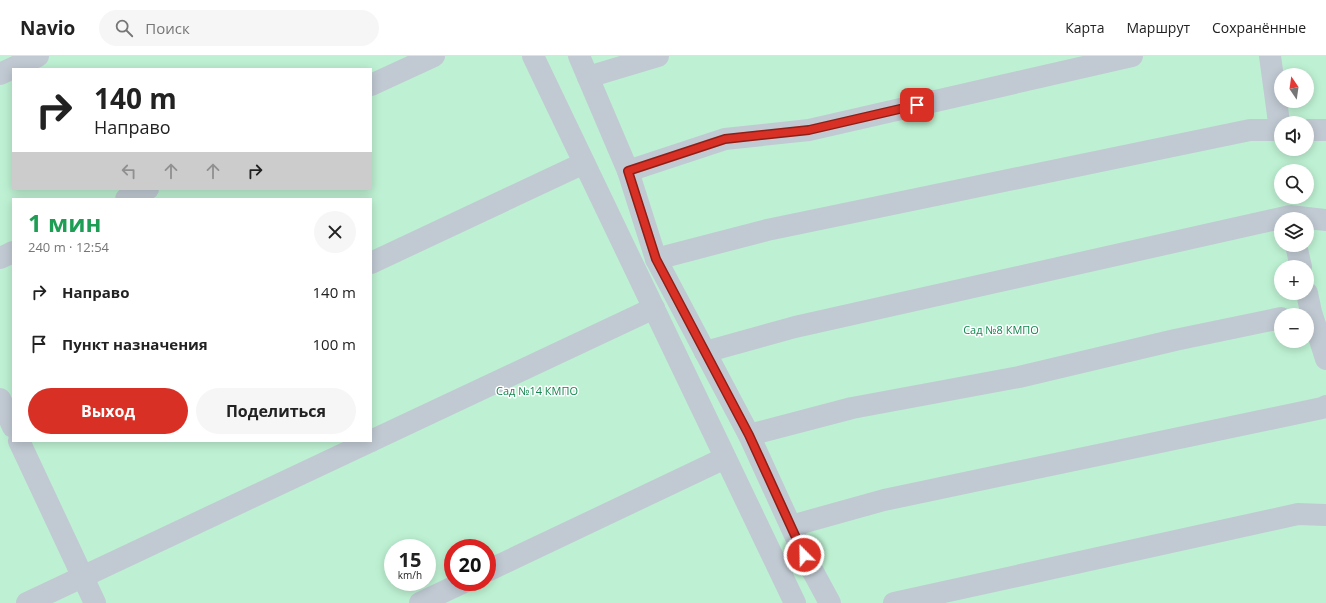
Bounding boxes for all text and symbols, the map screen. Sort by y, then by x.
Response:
search box [99,10,379,46]
text: Navio [20,15,75,41]
icon: search [113,17,135,39]
text: Поиск [145,18,190,38]
text: Карта [1065,18,1104,37]
text: Маршрут [1126,18,1190,37]
text: Сохранённые [1212,18,1306,37]
north arrow [1274,68,1314,108]
map controls [1274,68,1314,348]
text: 140 m [94,79,177,117]
icon: right [28,84,80,136]
pin [900,88,934,122]
icon: arrive [906,94,928,116]
text: Направо [94,115,171,139]
button: sound [1274,116,1314,156]
icon: left [118,160,140,182]
icon: ahead [160,160,182,182]
icon: ahead [202,160,224,182]
icon: right [244,160,266,182]
button: search [1274,164,1314,204]
text: 1 мин [28,206,101,239]
button: close [314,211,356,253]
button: layers [1274,212,1314,252]
text: 240 m · 12:54 [28,238,109,256]
button: + [1274,260,1314,300]
icon: right [28,281,50,303]
text: Направо [62,282,130,302]
text: 140 m [312,282,356,302]
button: − [1274,308,1314,348]
park label: Сад №8 КМПО [963,322,1039,337]
icon: arrive [28,333,50,355]
text: Пункт назначения [62,334,208,354]
text: 100 m [312,334,356,354]
park label: Сад №14 КМПО [496,383,578,398]
button: Выход [28,388,188,434]
button: Поделиться [196,388,356,434]
position arrow [783,534,825,576]
speed limit sign: 20 [444,539,496,591]
text: 15 [399,546,421,573]
text: km/h [398,568,422,582]

